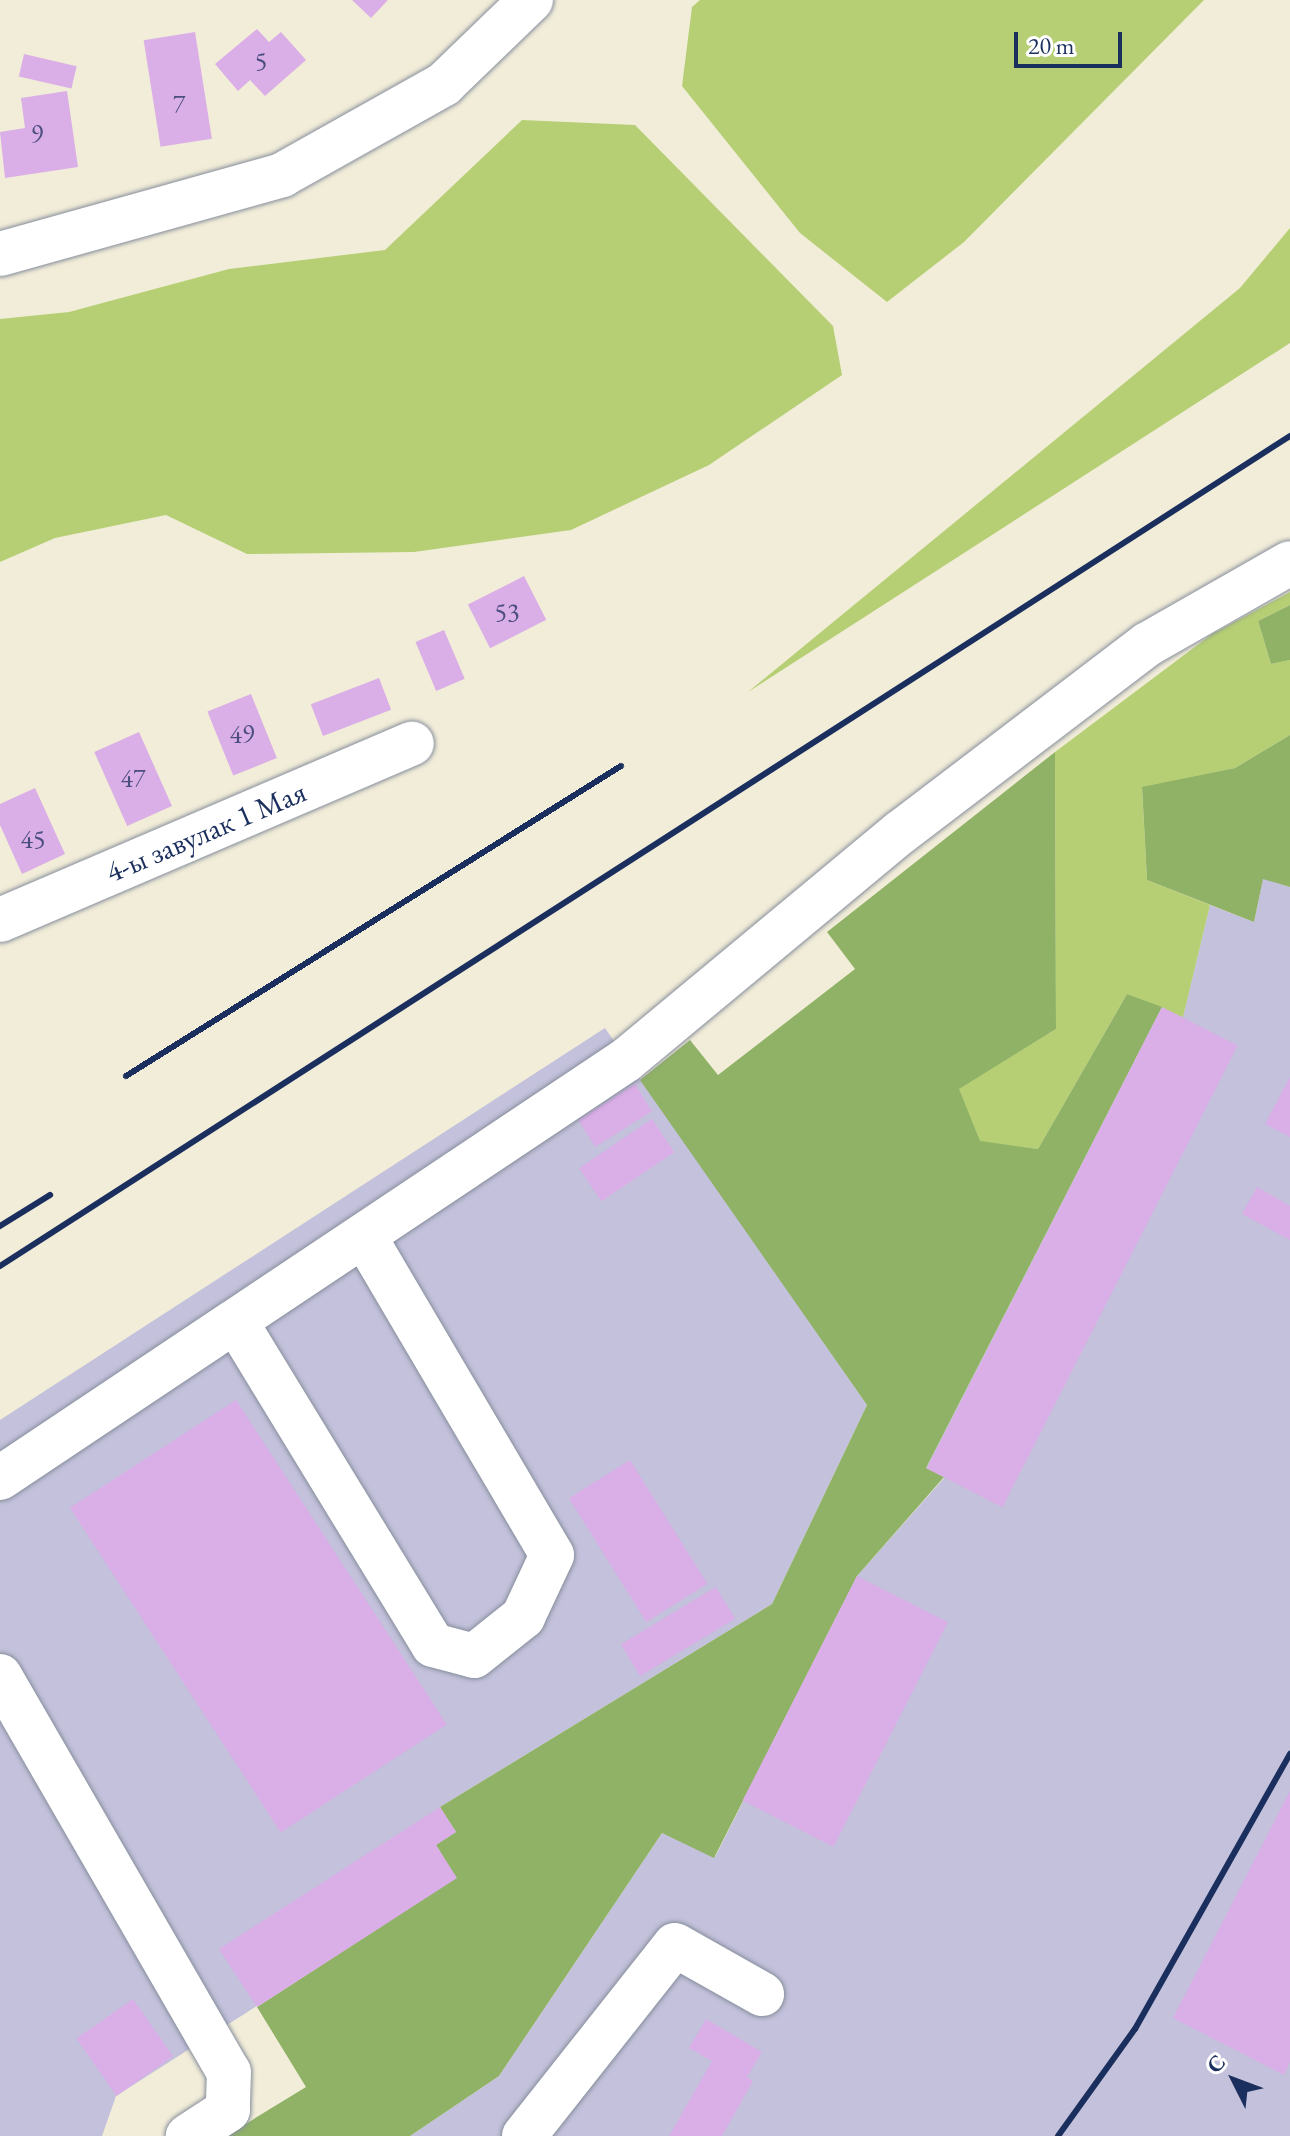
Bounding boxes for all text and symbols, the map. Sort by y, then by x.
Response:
scale bar [1018,16,1126,66]
text: 20 m [1028,30,1075,61]
house number: 5 [255,46,267,78]
house number: 7 [173,89,185,121]
house number: 9 [31,119,43,151]
house number: 53 [495,597,519,629]
house number: 49 [230,719,254,751]
house number: 47 [121,763,145,795]
street label: 4-ы завулак 1 Мая [100,774,312,890]
house number: 45 [21,824,45,856]
north arrow [1194,2040,1274,2120]
text: С [1200,2048,1232,2079]

